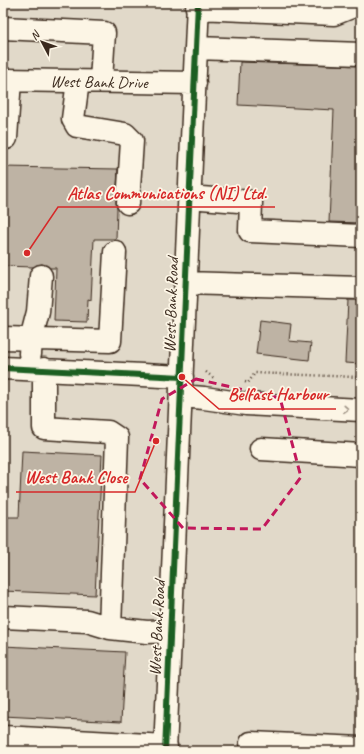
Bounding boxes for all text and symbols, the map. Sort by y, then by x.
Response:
north arrow [22,22,62,62]
text: N [27,27,43,43]
street label: West Bank Drive [50,71,149,93]
callout: Atlas Communications (NI) Ltd. [58,177,275,207]
text: Atlas Communications (NI) Ltd. [67,182,267,204]
street label: West Bank Road [159,254,183,353]
callout: Belfast Harbour [219,379,336,409]
text: Belfast Harbour [228,383,331,405]
one-way arrow [343,404,349,413]
callout: West Bank Close [16,462,135,492]
text: West Bank Close [25,466,129,488]
street label: West Bank Road [144,577,170,676]

